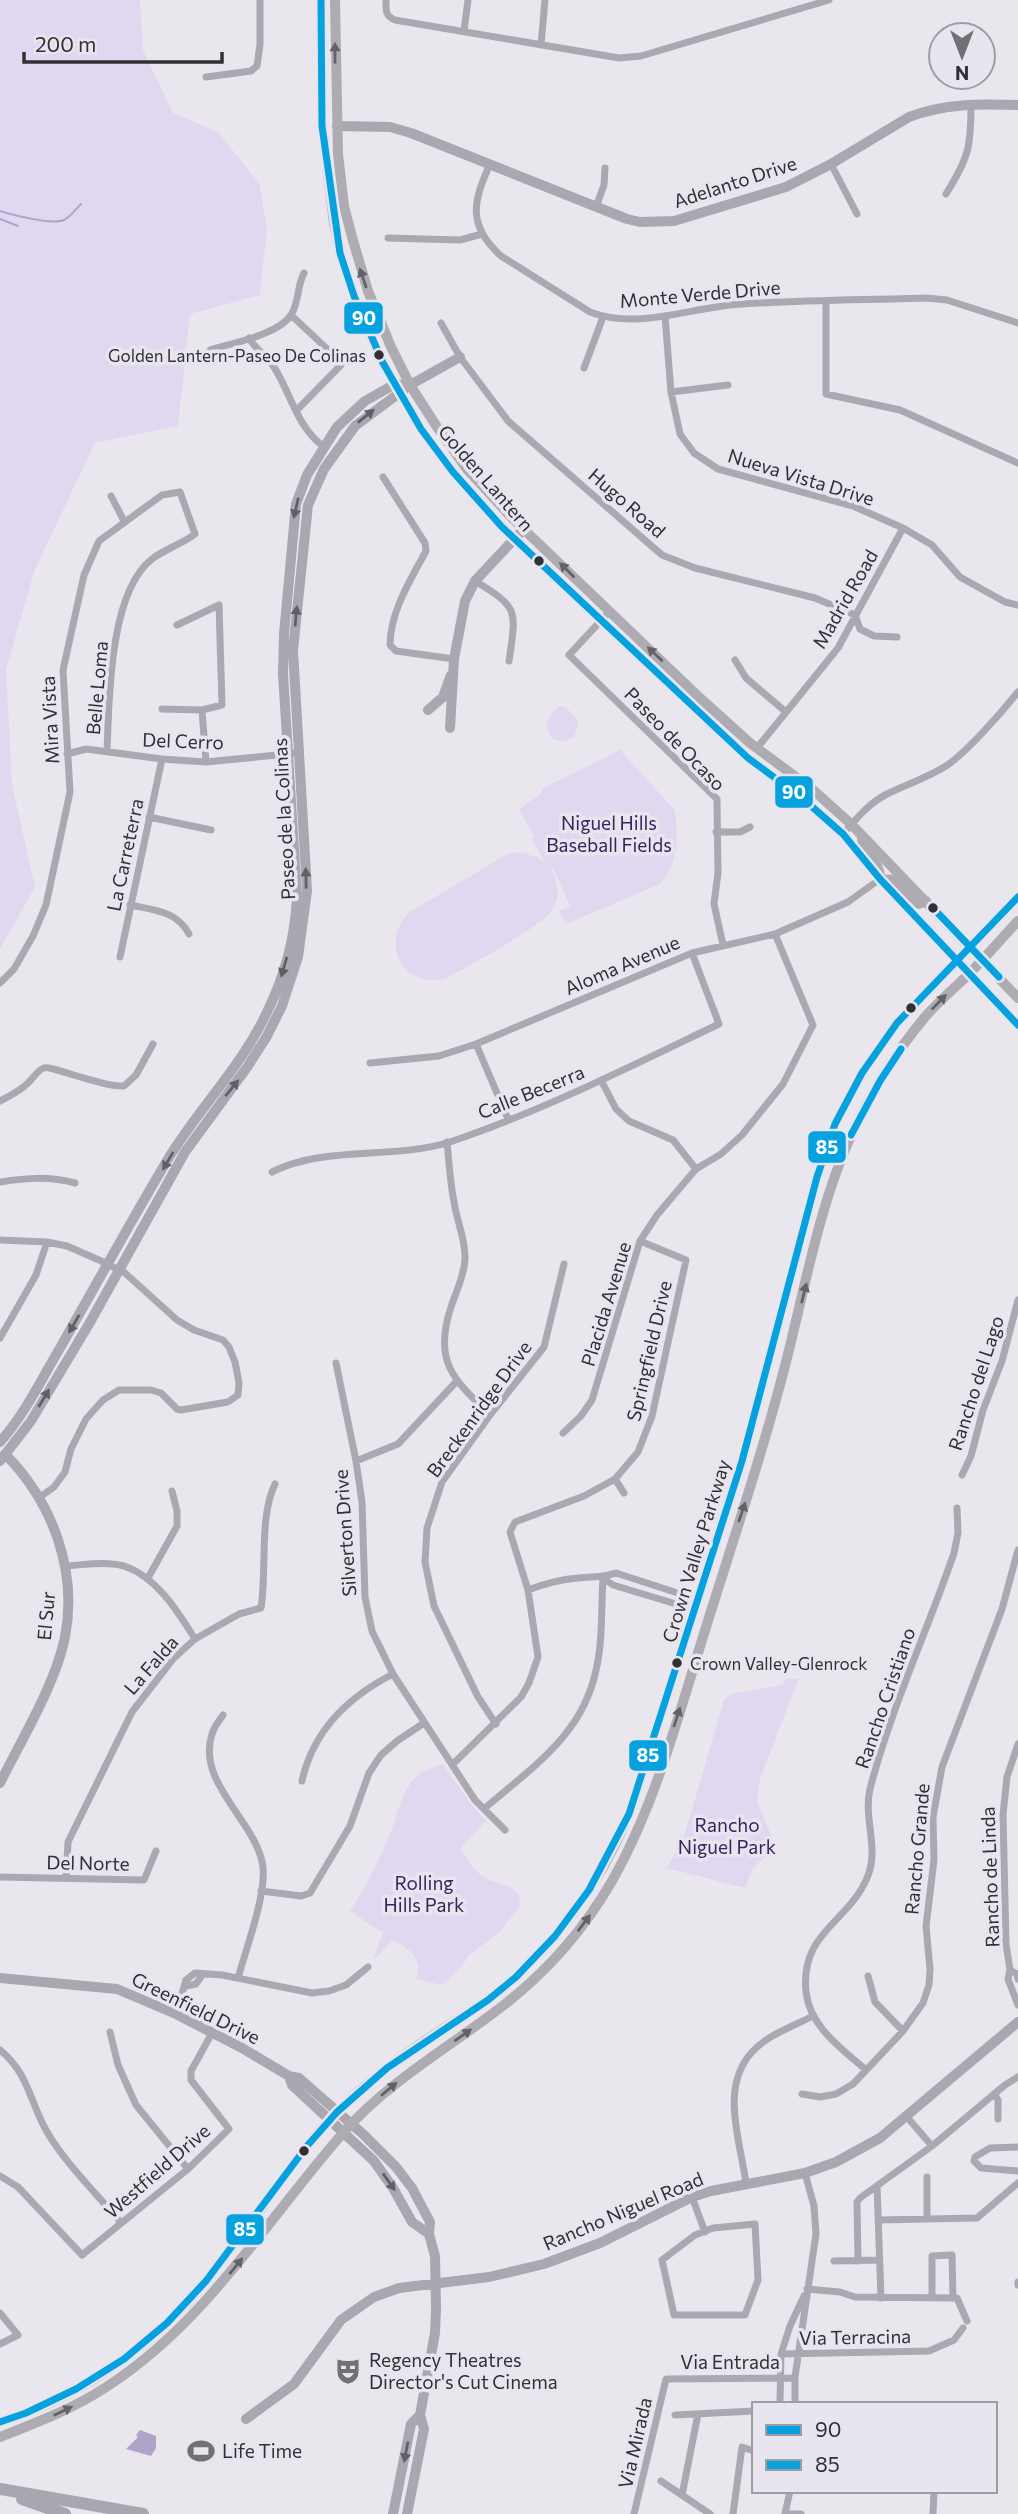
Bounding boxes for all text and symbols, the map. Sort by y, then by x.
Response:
scale bar [24,21,222,65]
north arrow [927,21,997,91]
text: 200 m [35,31,96,56]
one-way arrow [329,42,341,64]
text: N [955,62,969,85]
street label: Adelanto Drive [670,151,799,212]
one-way arrow [357,267,368,288]
street label: Monte Verde Drive [619,275,781,312]
line badge: 90 [343,301,384,335]
text: 90 [352,306,376,329]
place label: Golden Lantern-Paseo De Colinas [108,345,366,366]
marker: Golden Lantern-Paseo De Colinas [372,348,386,362]
one-way arrow [358,409,375,424]
street label: Golden Lantern [434,420,539,536]
street label: Nueva Vista Drive [725,443,877,510]
street label: Hugo Road [584,463,670,542]
one-way arrow [291,498,302,520]
street label: Madrid Road [807,545,882,652]
unlabelled marker [532,554,546,568]
one-way arrow [558,562,575,579]
one-way arrow [291,605,302,627]
street label: Belle Loma [81,640,112,736]
one-way arrow [647,647,664,663]
street label: Mira Vista [36,675,63,765]
street label: Paseo de Ocaso [620,682,731,795]
street label: Del Cerro [142,728,224,753]
street label: Paseo de la Colinas [268,737,299,901]
line badge: 90 [774,775,814,809]
text: 90 [782,780,806,803]
street label: La Carreterra [101,796,148,913]
park label: Niguel Hills Baseball Fields [546,811,672,856]
one-way arrow [301,867,312,889]
unlabelled marker [926,901,940,915]
street label: Aloma Avenue [561,930,683,999]
one-way arrow [279,957,289,978]
one-way arrow [930,994,946,1011]
unlabelled marker [904,1001,918,1015]
street label: Calle Becerra [474,1060,587,1123]
one-way arrow [224,1079,239,1096]
line badge: 85 [807,1130,847,1164]
text: 85 [816,1135,838,1158]
one-way arrow [161,1151,174,1170]
street label: Placida Avenue [576,1239,635,1369]
street label: Springfield Drive [621,1278,676,1424]
one-way arrow [799,1282,810,1304]
street label: Rancho del Lago [943,1312,1008,1453]
one-way arrow [68,1314,80,1334]
street label: Breckenridge Drive [421,1336,536,1481]
one-way arrow [38,1389,51,1408]
street label: Crown Valley Parkway [657,1456,734,1645]
street label: Silverton Drive [329,1469,360,1597]
one-way arrow [737,1502,748,1523]
street label: El Sur [32,1590,59,1641]
street label: Rancho Cristiano [850,1624,919,1771]
street label: La Falda [119,1630,182,1699]
place label: Crown Valley-Glenrock [690,1653,867,1674]
marker: Crown Valley-Glenrock [670,1656,684,1670]
one-way arrow [673,1706,683,1727]
line badge: 85 [628,1739,668,1772]
text: 85 [637,1743,659,1766]
street label: Rancho Grande [899,1782,934,1916]
street label: Rancho de Linda [976,1806,1003,1948]
park label: Rancho Niguel Park [678,1813,776,1858]
street label: Del Norte [46,1850,130,1875]
park label: Rolling Hills Park [384,1871,464,1916]
one-way arrow [577,1914,592,1932]
street label: Greenfield Drive [128,1967,264,2049]
one-way arrow [453,2029,472,2042]
one-way arrow [380,2082,397,2097]
street label: Westfield Drive [99,2119,214,2223]
unlabelled marker [297,2144,311,2158]
street label: Rancho Niguel Road [539,2166,706,2255]
one-way arrow [382,2173,396,2191]
line badge: 85 [225,2213,265,2246]
text: 85 [234,2217,256,2240]
one-way arrow [228,2258,243,2275]
street label: Via Terracina [799,2324,911,2349]
place label: Regency Theatres Director's Cut Cinema [369,2348,558,2393]
street label: Via Entrada [680,2350,780,2373]
theatre icon: Regency Theatres Director's Cut Cinema [333,2356,363,2386]
street label: Via Mirada [613,2395,656,2491]
legend [752,2402,997,2493]
one-way arrow [53,2405,73,2416]
text: 90 [815,2416,841,2441]
sports icon: Life Time [186,2436,216,2466]
place label: Life Time [222,2439,302,2462]
one-way arrow [401,2441,412,2463]
text: 85 [815,2451,840,2476]

